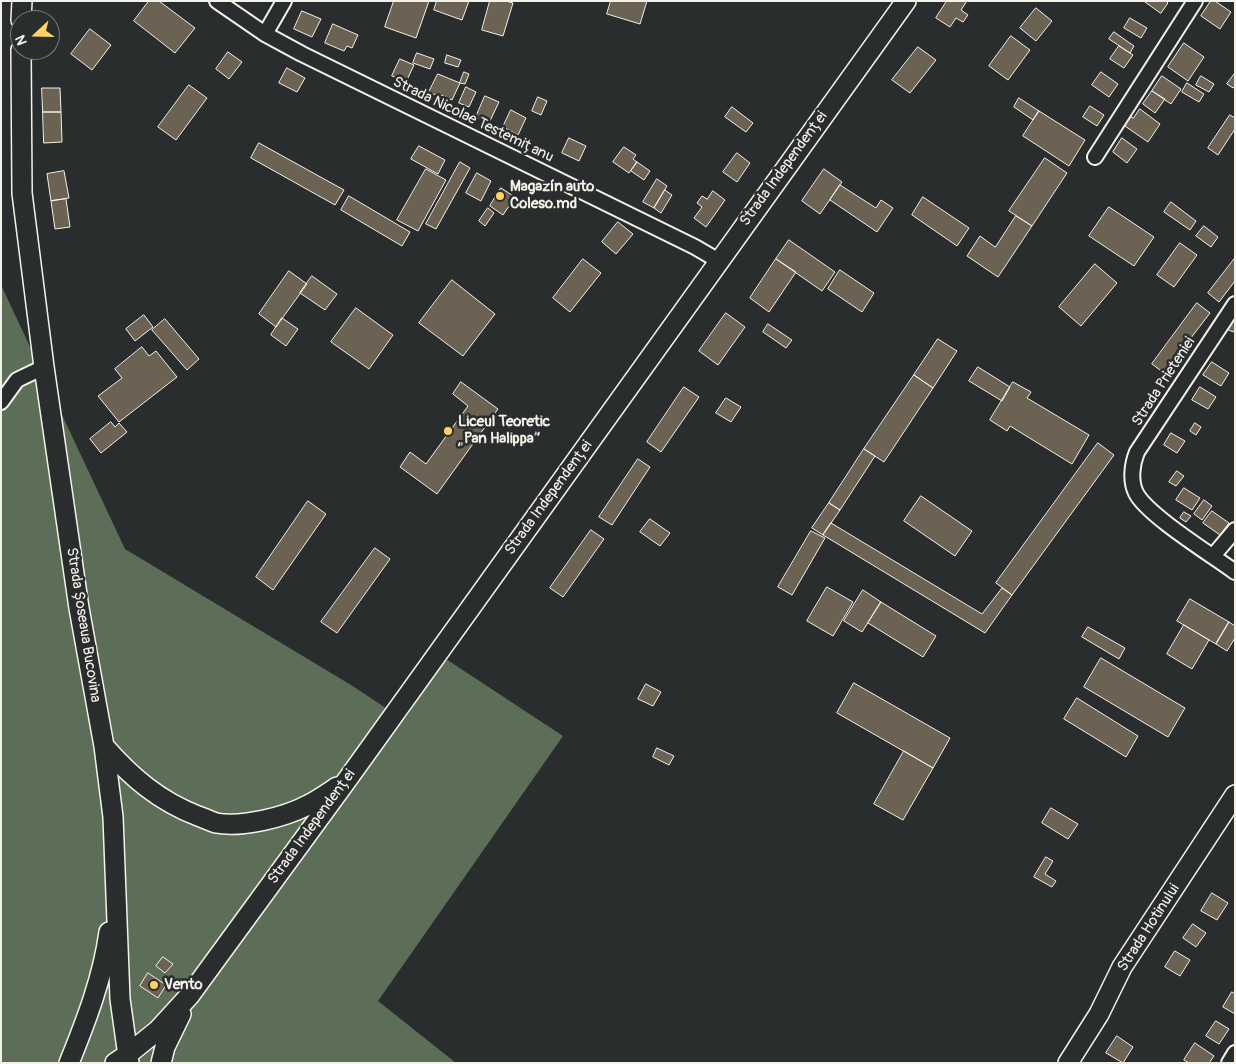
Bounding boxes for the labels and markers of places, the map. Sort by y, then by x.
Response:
place label: Magazín auto Coleso.md [510,178,594,213]
marker: Magazín auto Coleso.md [494,190,506,202]
place label: Liceul Teoretic „Pan Halippa” [458,413,550,448]
marker: Liceul Teoretic „Pan Halippa” [442,425,454,437]
place label: Vento [164,976,203,994]
marker: Vento [148,979,160,991]

